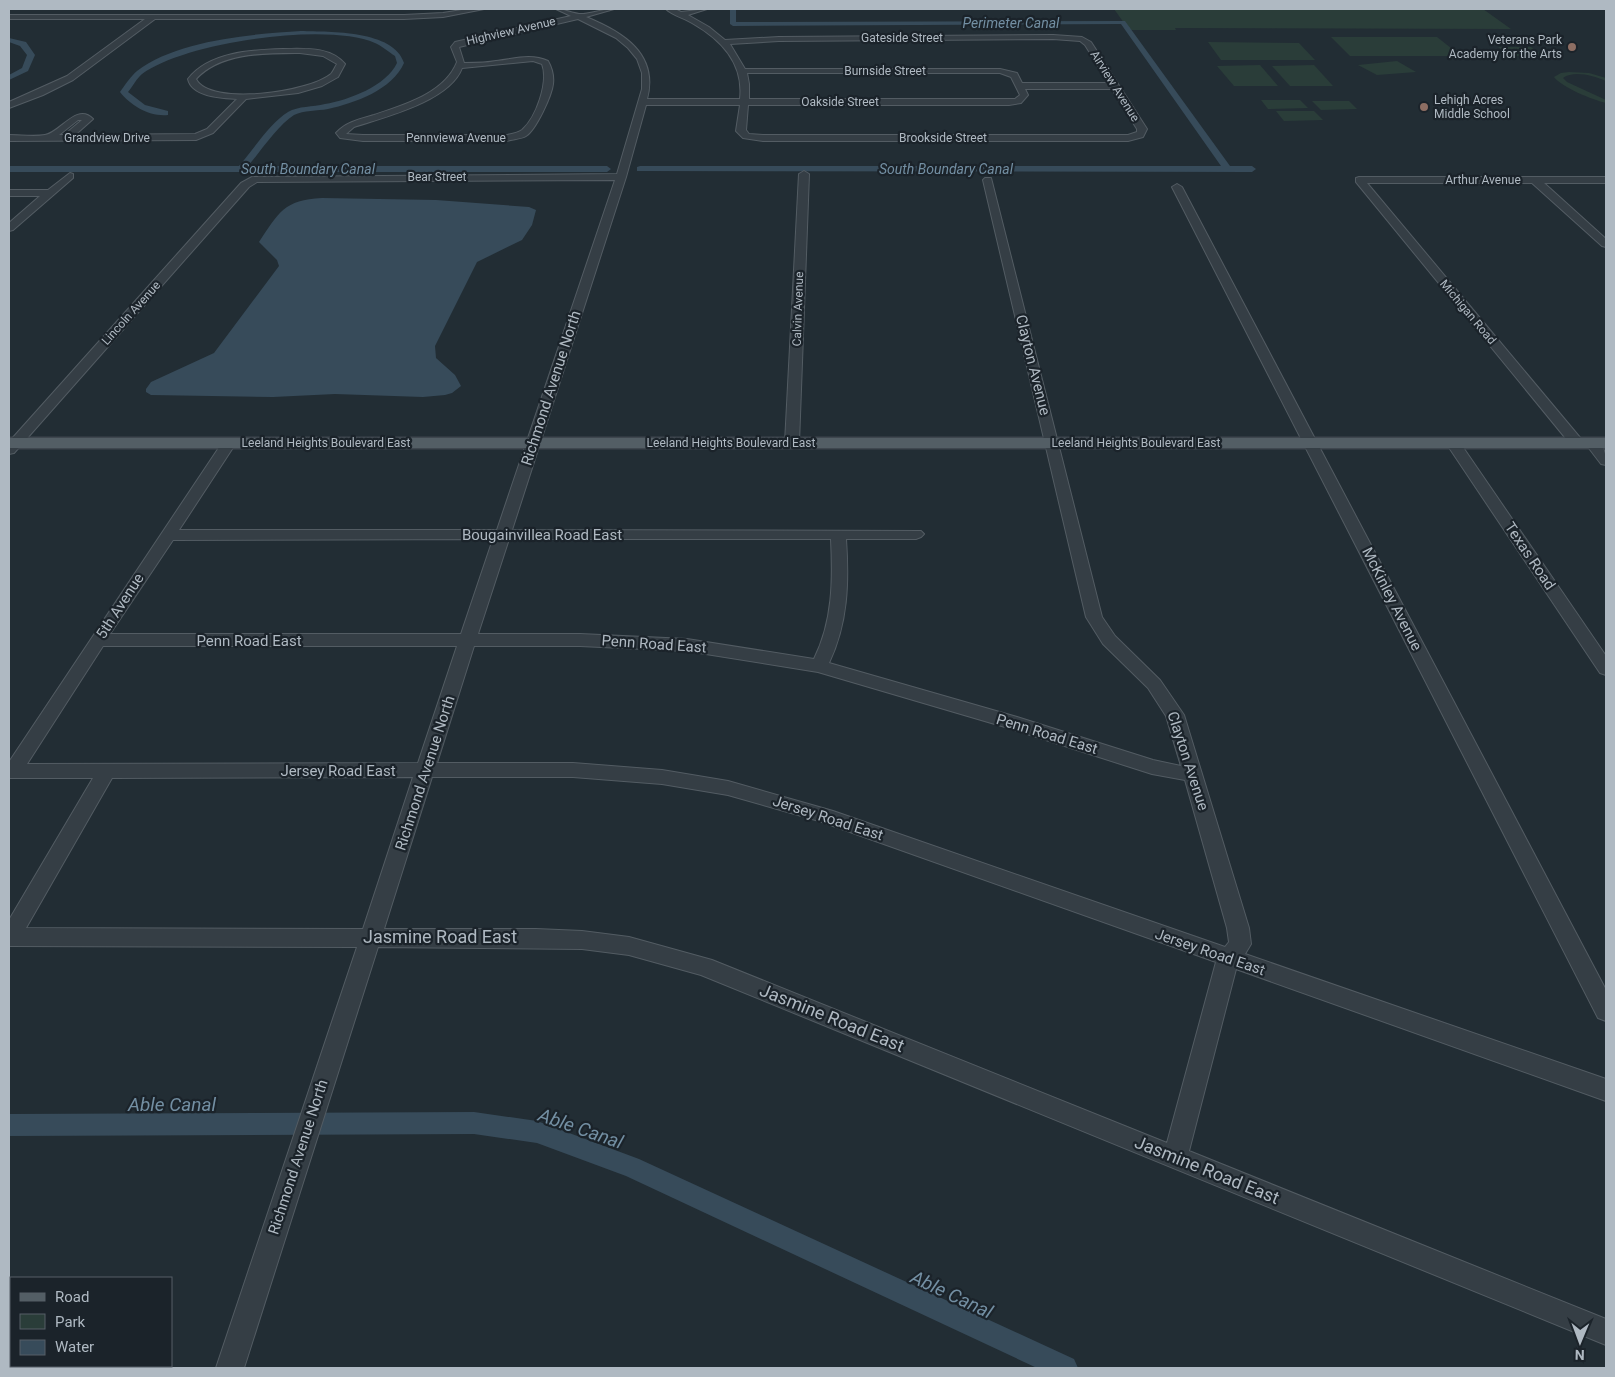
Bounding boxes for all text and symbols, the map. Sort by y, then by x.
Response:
street label: Highview Avenue [465,14,557,48]
water label: Perimeter Canal [963,15,1060,31]
street label: Gateside Street [861,31,943,45]
place label: Veterans Park Academy for the Arts [1449,33,1563,61]
marker: Veterans Park Academy for the Arts [1566,41,1578,53]
street label: Airview Avenue [1088,48,1142,124]
street label: Burnside Street [844,64,926,78]
place label: Lehigh Acres Middle School [1434,93,1510,121]
street label: Oakside Street [801,95,879,109]
marker: Lehigh Acres Middle School [1418,101,1430,113]
street label: Grandview Drive [64,131,150,145]
street label: Pennviewa Avenue [406,131,506,145]
street label: Brookside Street [899,131,987,145]
water label: South Boundary Canal [241,161,376,177]
water label: South Boundary Canal [879,161,1014,177]
street label: Bear Street [407,170,467,184]
street label: Arthur Avenue [1445,173,1521,187]
street label: Calvin Avenue [790,271,806,347]
street label: Michigan Road [1437,277,1499,347]
street label: Lincoln Avenue [99,278,163,348]
street label: Richmond Avenue North [517,308,585,468]
street label: Clayton Avenue [1012,313,1054,417]
street label: Leeland Heights Boulevard East [242,436,410,450]
street label: Leeland Heights Boulevard East [647,436,815,450]
street label: Leeland Heights Boulevard East [1052,436,1220,450]
street label: Texas Road [1501,519,1559,593]
street label: Bougainvillea Road East [462,526,622,544]
street label: McKinley Avenue [1358,544,1426,654]
street label: 5th Avenue [92,570,148,642]
street label: Penn Road East [601,631,707,657]
street label: Penn Road East [196,632,302,650]
street label: Richmond Avenue North [391,693,459,853]
street label: Clayton Avenue [1164,709,1212,813]
street label: Penn Road East [994,710,1100,758]
street label: Jersey Road East [280,762,396,780]
street label: Jersey Road East [770,792,886,844]
street label: Jersey Road East [1153,925,1267,979]
street label: Jasmine Road East [363,926,517,947]
street label: Jasmine Road East [757,979,908,1056]
street label: Richmond Avenue North [264,1077,332,1237]
water label: Able Canal [127,1093,217,1116]
water label: Able Canal [535,1103,627,1154]
street label: Jasmine Road East [1132,1131,1283,1208]
water label: Able Canal [906,1265,997,1324]
legend [10,1277,172,1367]
text: Road [55,1288,89,1306]
text: Park [55,1313,86,1331]
north arrow [1555,1317,1605,1367]
text: Water [55,1338,94,1356]
text: N [1575,1347,1585,1363]

